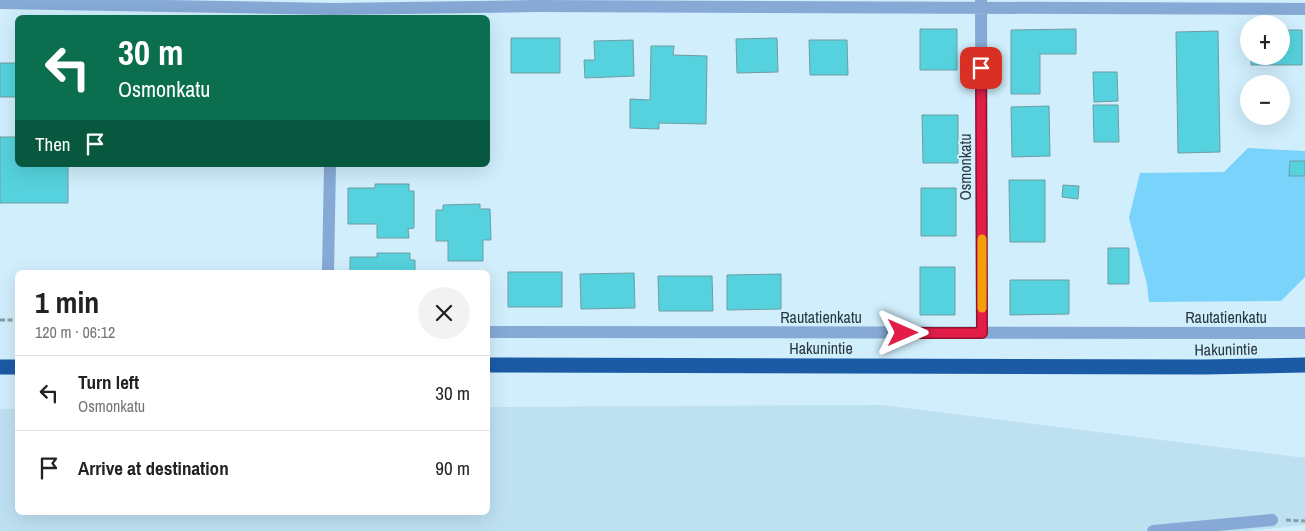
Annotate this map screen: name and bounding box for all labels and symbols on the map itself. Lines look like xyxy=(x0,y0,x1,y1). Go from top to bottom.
pin xyxy=(960,47,1002,89)
street label: Osmonkatu xyxy=(954,133,976,201)
street label: Rautatienkatu xyxy=(780,306,862,328)
position arrow xyxy=(876,306,928,358)
street label: Rautatienkatu xyxy=(1185,306,1267,328)
street label: Hakunintie xyxy=(789,337,853,359)
street label: Hakunintie xyxy=(1194,337,1258,361)

